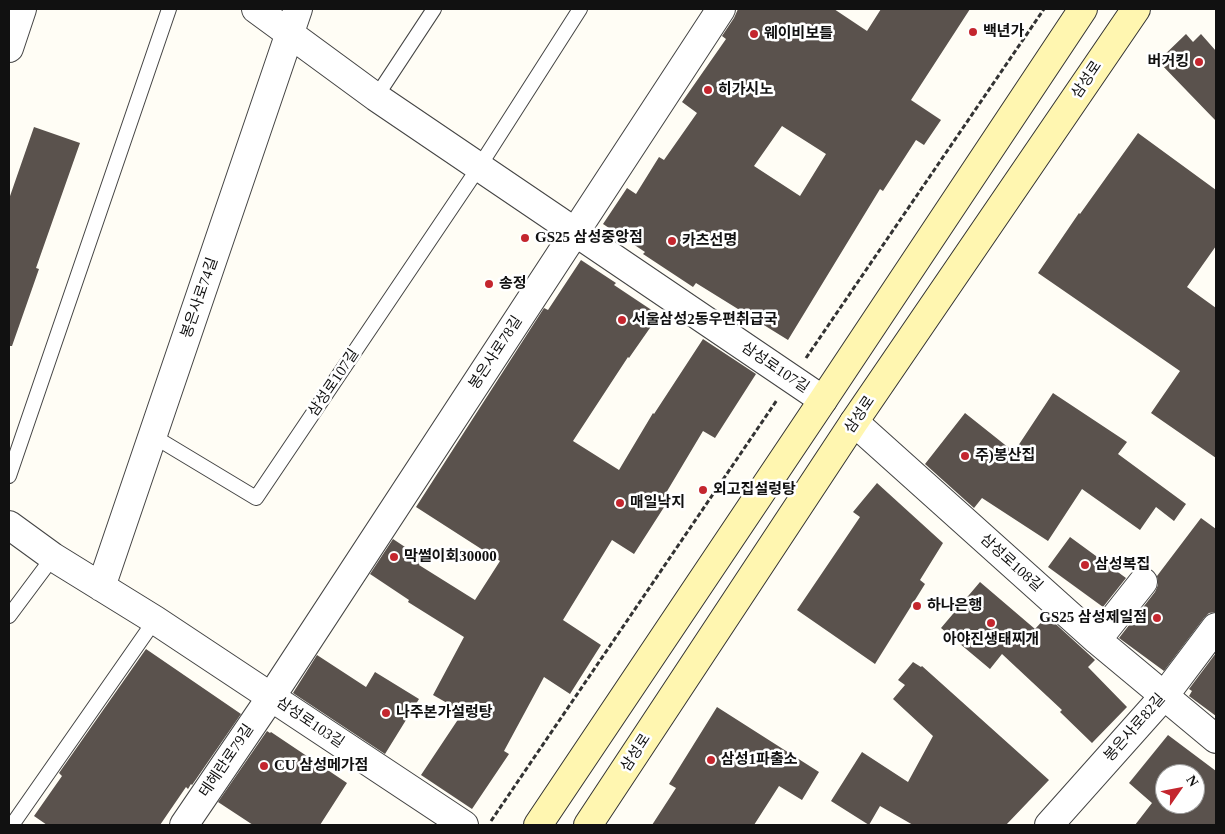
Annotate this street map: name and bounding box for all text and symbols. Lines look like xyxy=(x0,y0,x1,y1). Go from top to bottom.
place label: 백년가 xyxy=(983,23,1024,41)
place label: 웨이비보틀 xyxy=(764,25,833,43)
marker: 백년가 xyxy=(967,26,979,38)
marker: 웨이비보틀 xyxy=(748,28,760,40)
place label: 버거킹 xyxy=(1148,53,1189,71)
marker: 버거킹 xyxy=(1193,56,1205,68)
street label: 삼성로 xyxy=(1068,58,1106,102)
place label: 히가시노 xyxy=(718,81,773,99)
marker: 히가시노 xyxy=(702,84,714,96)
place label: GS25 삼성중앙점 xyxy=(535,229,643,247)
marker: GS25 삼성중앙점 xyxy=(519,232,531,244)
place label: 카츠선명 xyxy=(682,232,737,250)
marker: 카츠선명 xyxy=(666,235,678,247)
street label: 봉은사로74길 xyxy=(178,255,222,341)
place label: 송정 xyxy=(499,275,527,293)
marker: 송정 xyxy=(483,278,495,290)
place label: 서울삼성2동우편취급국 xyxy=(632,311,777,329)
street label: 봉은사로78길 xyxy=(466,313,526,393)
marker: 서울삼성2동우편취급국 xyxy=(616,314,628,326)
street label: 삼성로107길 xyxy=(738,339,812,397)
street label: 삼성로107길 xyxy=(305,346,363,420)
street label: 삼성로 xyxy=(841,393,879,437)
place label: 주)봉산집 xyxy=(975,447,1035,465)
marker: 주)봉산집 xyxy=(959,450,971,462)
place label: 외고집설렁탕 xyxy=(713,481,796,499)
marker: 외고집설렁탕 xyxy=(697,484,709,496)
place label: 매일낙지 xyxy=(630,494,685,512)
marker: 매일낙지 xyxy=(614,497,626,509)
street label: 삼성로108길 xyxy=(976,530,1046,596)
place label: 막썰이회30000 xyxy=(404,548,497,566)
marker: 막썰이회30000 xyxy=(388,551,400,563)
place label: 삼성복집 xyxy=(1095,556,1150,574)
marker: 삼성복집 xyxy=(1079,559,1091,571)
place label: 하나은행 xyxy=(927,597,982,615)
marker: 하나은행 xyxy=(911,600,923,612)
place label: GS25 삼성제일점 xyxy=(1039,609,1147,627)
marker: GS25 삼성제일점 xyxy=(1151,612,1163,624)
marker: 아야진생태찌개 xyxy=(985,617,997,629)
place label: 아야진생태찌개 xyxy=(943,631,1039,649)
street label: 봉은사로82길 xyxy=(1101,690,1169,766)
street label: 삼성로103길 xyxy=(273,694,347,752)
place label: 나주본가설렁탕 xyxy=(396,704,493,722)
marker: 나주본가설렁탕 xyxy=(380,707,392,719)
street label: 테헤란로79길 xyxy=(196,721,258,801)
street label: 삼성로 xyxy=(617,731,655,775)
place label: 삼성1파출소 xyxy=(721,751,797,769)
marker: 삼성1파출소 xyxy=(705,754,717,766)
place label: CU 삼성메가점 xyxy=(274,757,368,775)
marker: CU 삼성메가점 xyxy=(258,760,270,772)
north arrow xyxy=(1155,764,1205,814)
text: N xyxy=(1183,773,1201,789)

